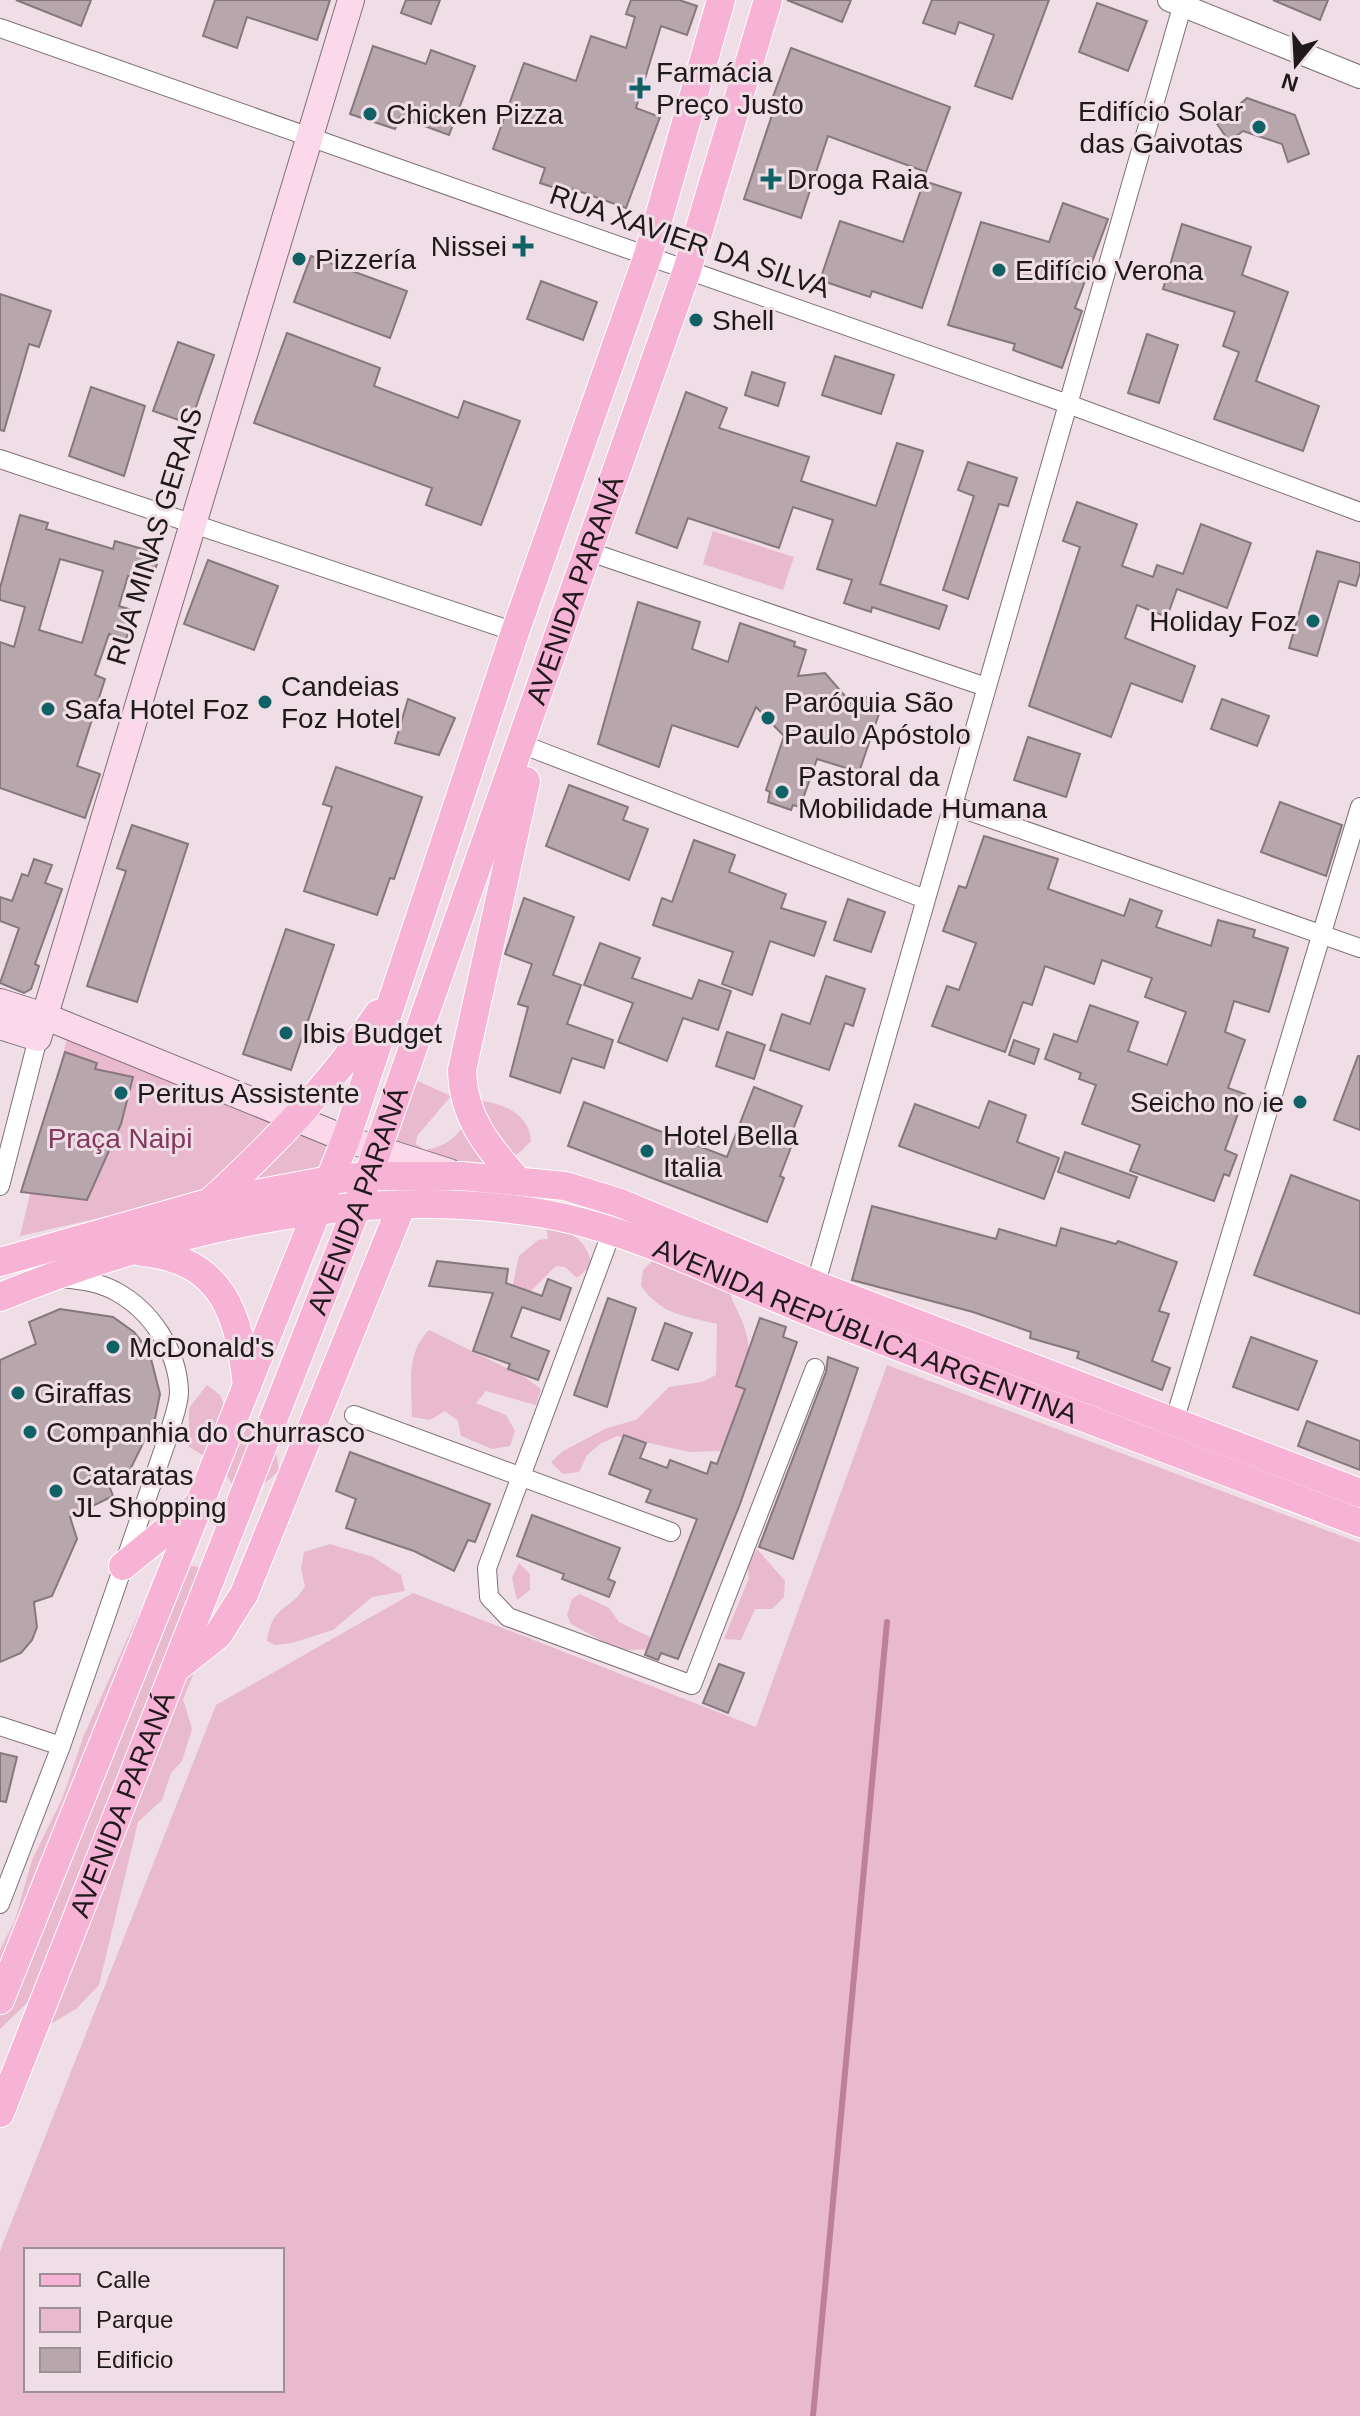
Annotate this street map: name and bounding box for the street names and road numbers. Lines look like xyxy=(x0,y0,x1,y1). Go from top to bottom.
street label: RUA XAVIER DA SILVA xyxy=(546,179,834,304)
street label: RUA MINAS GERAIS xyxy=(101,404,208,669)
street label: AVENIDA PARANÁ xyxy=(520,471,629,709)
street label: AVENIDA PARANÁ xyxy=(301,1083,414,1319)
street label: AVENIDA REPÚBLICA ARGENTINA xyxy=(649,1232,1082,1430)
street label: AVENIDA PARANÁ xyxy=(64,1687,181,1922)

